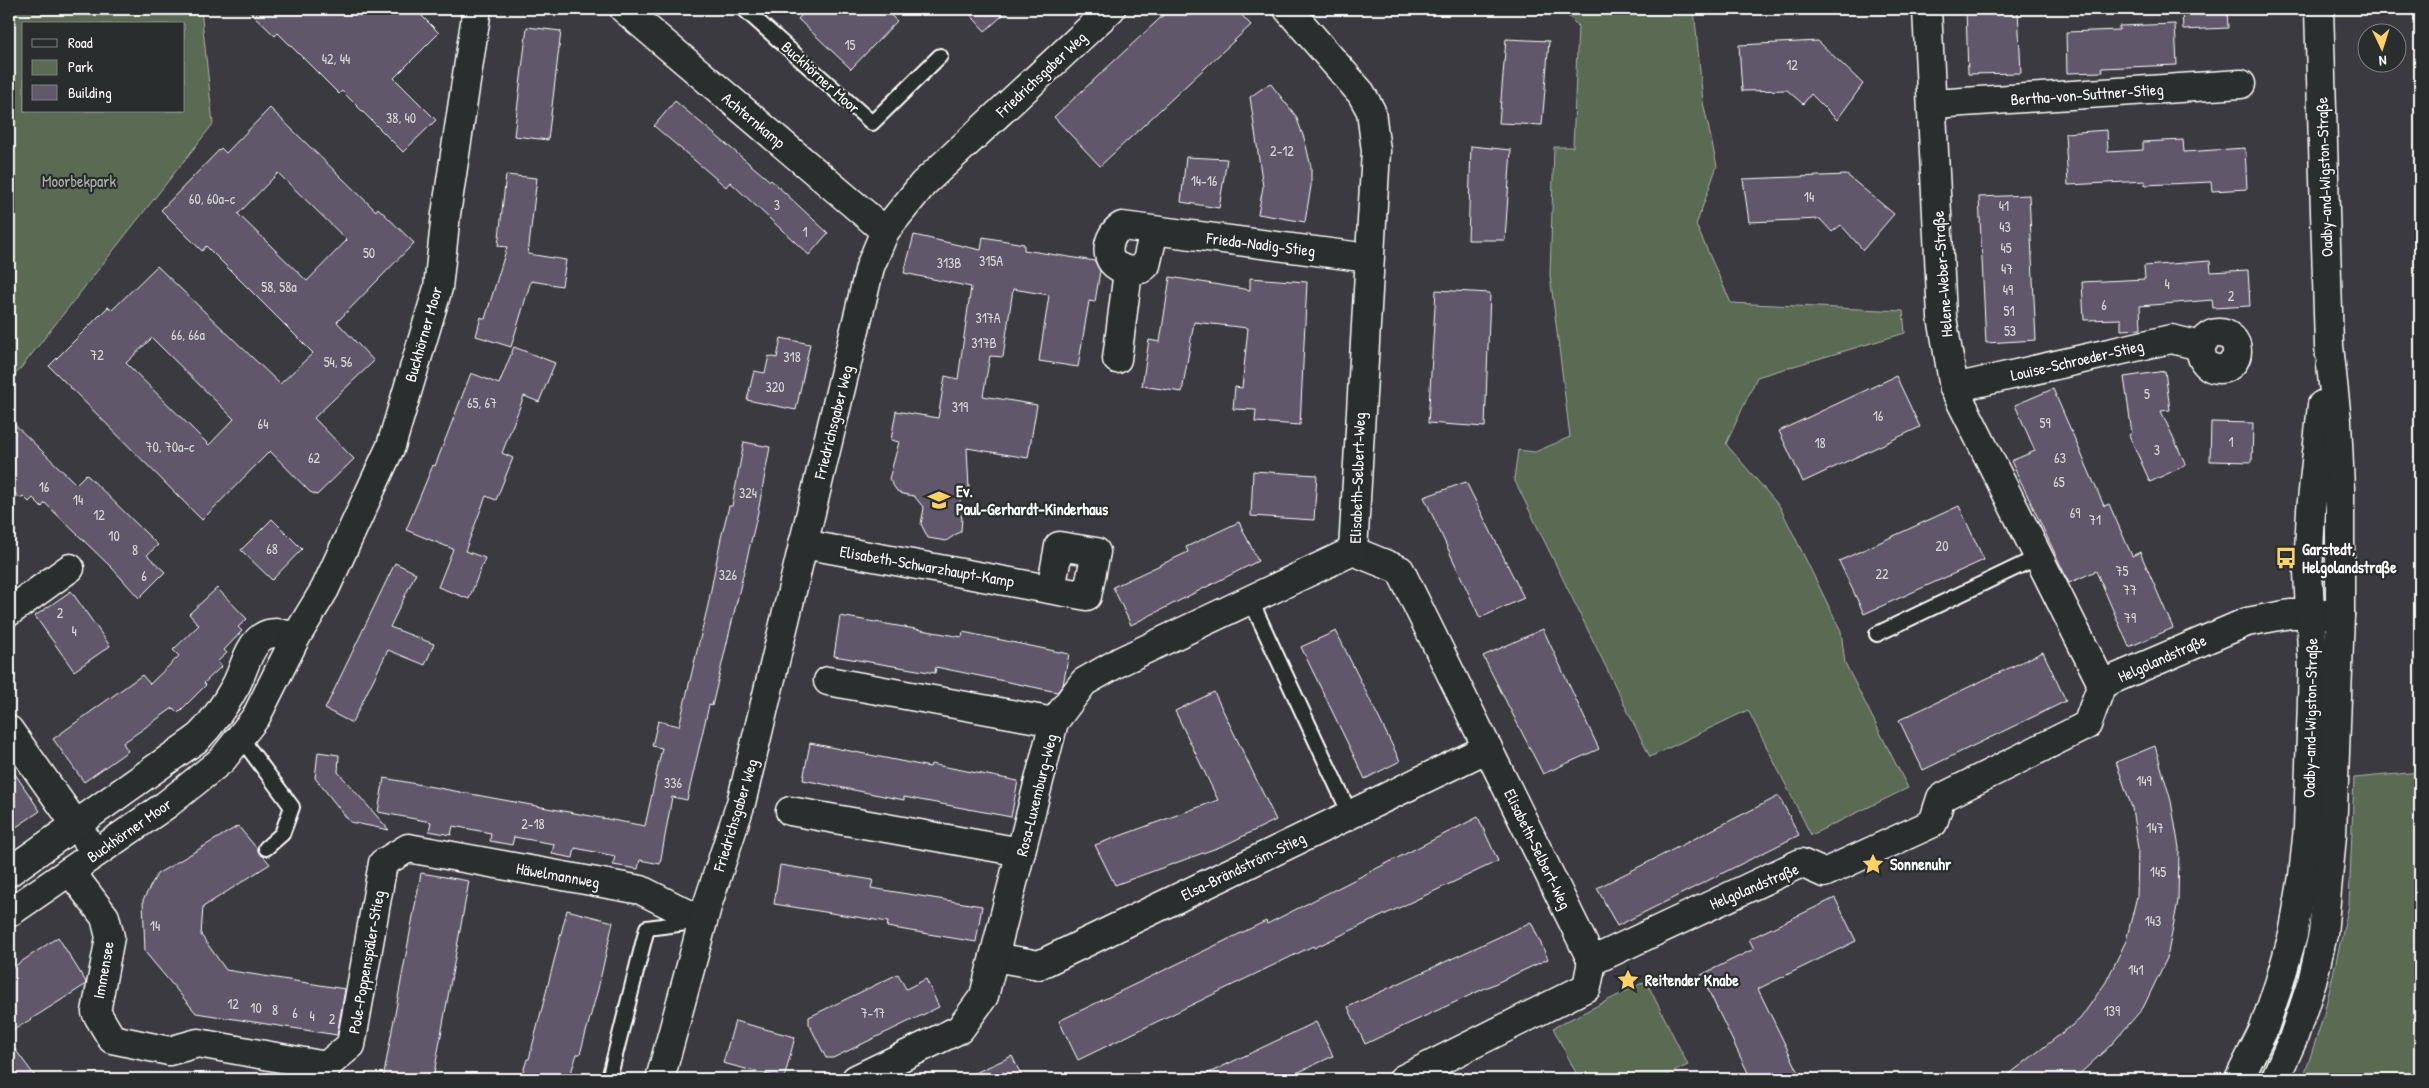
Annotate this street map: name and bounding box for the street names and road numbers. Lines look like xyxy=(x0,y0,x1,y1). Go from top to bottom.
street label: Friedrichsgaber Weg xyxy=(990,26,1091,123)
street label: Buckhörner Moor xyxy=(777,36,865,118)
street label: Bertha-von-Suttner-Stieg xyxy=(2010,78,2164,110)
street label: Achternkamp xyxy=(718,87,791,153)
street label: Oadby-and-Wigston-Straße xyxy=(2310,96,2338,257)
street label: Helene-Weber-Straße xyxy=(1927,210,1957,338)
street label: Frieda-Nadig-Stieg xyxy=(1204,226,1317,262)
street label: Buckhörner Moor xyxy=(399,284,447,384)
street label: Louise-Schroeder-Stieg xyxy=(2008,334,2146,386)
street label: Friedrichsgaber Weg xyxy=(808,363,858,482)
street label: Elisabeth-Selbert-Weg xyxy=(1344,412,1370,544)
street label: Elisabeth-Schwarzhaupt-Kamp xyxy=(838,540,1016,592)
street label: Helgolandstraße xyxy=(2114,628,2210,687)
street label: Oadby-and-Wigston-Straße xyxy=(2298,637,2322,798)
street label: Rosa-Luxemburg-Weg xyxy=(1010,731,1062,859)
street label: Friedrichsgaber Weg xyxy=(707,756,763,875)
street label: Elisabeth-Selbert-Weg xyxy=(1499,785,1577,913)
street label: Buckhörner Moor xyxy=(82,793,176,867)
street label: Elsa-Brändström-Stieg xyxy=(1177,826,1309,906)
street label: Häwelmannweg xyxy=(515,857,601,893)
street label: Helgolandstraße xyxy=(1706,857,1802,915)
street label: Pole-Poppenspäler-Stieg xyxy=(343,889,389,1035)
street label: Immensee xyxy=(87,939,119,1000)

